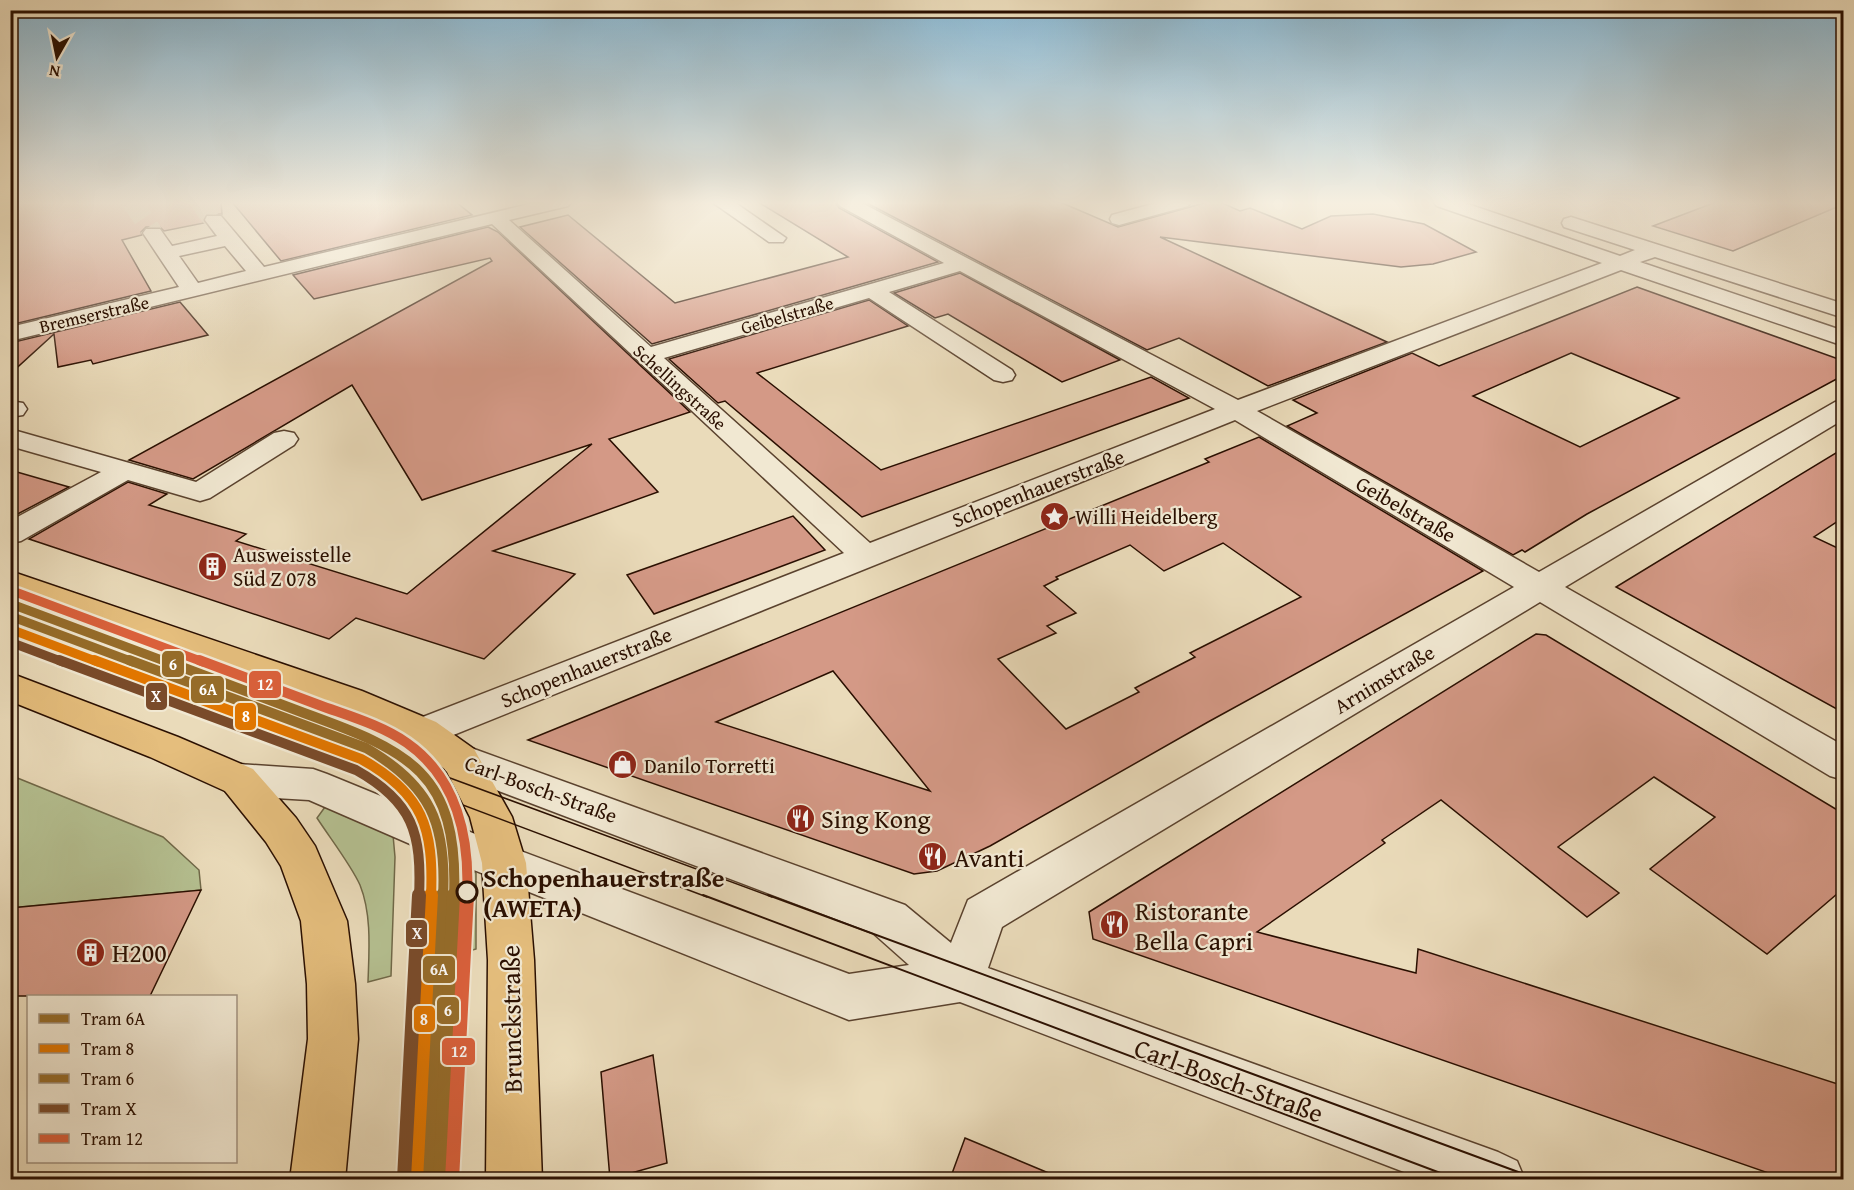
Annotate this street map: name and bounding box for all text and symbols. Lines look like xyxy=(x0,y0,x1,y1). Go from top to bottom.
north arrow xyxy=(27,27,87,87)
text: N xyxy=(47,59,62,85)
street label: Bremserstraße xyxy=(37,288,151,340)
street label: Geibelstraße xyxy=(738,289,836,341)
street label: Schellingstraße xyxy=(627,338,733,436)
street label: Schopenhauerstraße xyxy=(947,441,1129,535)
street label: Geibelstraße xyxy=(1350,468,1462,550)
place icon: Willi Heidelberg xyxy=(1038,500,1070,532)
place label: Willi Heidelberg xyxy=(1075,501,1218,532)
place label: Ausweisstelle Süd Z 078 xyxy=(233,539,351,594)
building icon: Ausweisstelle Süd Z 078 xyxy=(196,550,228,582)
street label: Schopenhauerstraße xyxy=(496,618,677,716)
street label: Arnimstraße xyxy=(1328,637,1440,721)
line badge: 6 xyxy=(161,650,185,678)
text: 6 xyxy=(169,652,177,676)
line badge: 12 xyxy=(248,670,282,699)
text: 12 xyxy=(257,672,273,696)
line badge: 6A xyxy=(190,675,225,704)
text: 6A xyxy=(199,677,218,701)
line badge: X xyxy=(145,682,168,711)
text: X xyxy=(151,684,161,708)
line badge: 8 xyxy=(234,702,257,731)
text: 8 xyxy=(242,704,250,728)
street label: Carl-Bosch-Straße xyxy=(460,747,622,831)
shop icon: Danilo Torretti xyxy=(607,749,639,781)
place label: Danilo Torretti xyxy=(644,750,775,781)
place label: Sing Kong xyxy=(821,799,931,838)
restaurant icon: Sing Kong xyxy=(784,802,816,834)
place label: Avanti xyxy=(954,838,1024,877)
restaurant icon: Avanti xyxy=(917,841,949,873)
place label: Schopenhauerstraße (AWETA) xyxy=(483,858,725,927)
marker: Schopenhauerstraße (AWETA) xyxy=(456,881,478,903)
place label: Ristorante Bella Capri xyxy=(1135,891,1253,960)
restaurant icon: Ristorante Bella Capri xyxy=(1098,909,1130,941)
line badge: X xyxy=(405,919,428,948)
text: X xyxy=(412,921,422,945)
place label: H200 xyxy=(112,933,167,972)
building icon: H200 xyxy=(75,936,107,968)
street label: Brunckstraße xyxy=(490,945,532,1093)
line badge: 6A xyxy=(422,955,456,984)
text: 6A xyxy=(430,957,449,981)
legend xyxy=(27,995,237,1163)
line badge: 6 xyxy=(436,996,460,1025)
text: 6 xyxy=(444,998,452,1022)
text: Tram 6A xyxy=(81,1005,145,1032)
line badge: 8 xyxy=(413,1005,436,1033)
text: 8 xyxy=(420,1007,428,1031)
street label: Carl-Bosch-Straße xyxy=(1129,1028,1329,1132)
text: Tram 8 xyxy=(81,1035,134,1062)
line badge: 12 xyxy=(441,1037,476,1066)
text: 12 xyxy=(451,1039,467,1063)
text: Tram 6 xyxy=(81,1065,134,1092)
text: Tram X xyxy=(81,1095,137,1122)
text: Tram 12 xyxy=(81,1125,143,1152)

